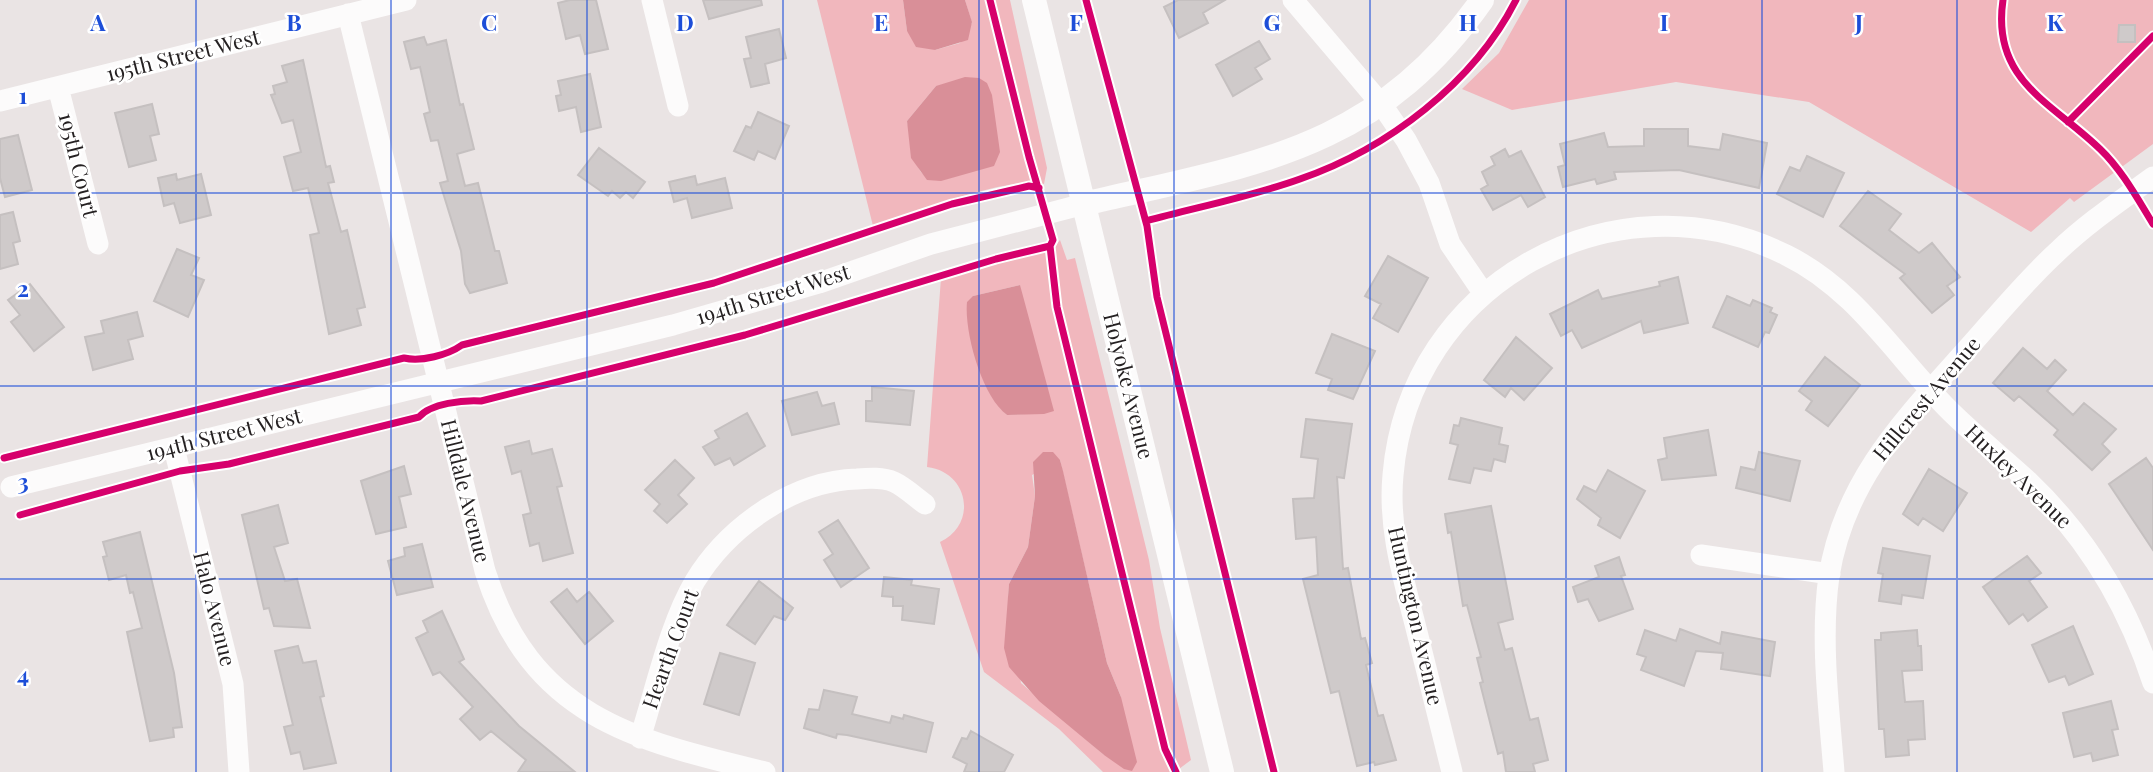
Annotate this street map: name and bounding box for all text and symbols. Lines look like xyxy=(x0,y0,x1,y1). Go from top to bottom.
text: A xyxy=(89,6,106,37)
text: B xyxy=(286,6,302,37)
text: C xyxy=(481,6,497,37)
text: D xyxy=(676,6,694,37)
text: E xyxy=(874,6,888,37)
text: F xyxy=(1069,6,1083,37)
text: G xyxy=(1264,6,1281,37)
text: H xyxy=(1459,6,1477,37)
text: I xyxy=(1660,6,1668,37)
text: J xyxy=(1854,6,1863,37)
text: K xyxy=(2047,6,2064,37)
street label: 195th Street West xyxy=(103,21,263,87)
text: 1 xyxy=(19,79,28,110)
street label: 195th Court xyxy=(53,109,107,220)
street label: 194th Street West xyxy=(692,256,853,330)
text: 2 xyxy=(17,272,29,303)
street label: Holyoke Avenue xyxy=(1098,309,1162,462)
street label: Hillcrest Avenue xyxy=(1865,330,1986,466)
street label: 194th Street West xyxy=(143,400,305,466)
street label: Hilldale Avenue xyxy=(436,416,498,565)
street label: Huxley Avenue xyxy=(1960,417,2079,534)
text: 3 xyxy=(17,465,29,496)
street label: Huntington Avenue xyxy=(1383,523,1451,708)
street label: Halo Avenue xyxy=(188,548,244,669)
street label: Hearth Court xyxy=(634,584,704,712)
text: 4 xyxy=(17,658,29,689)

